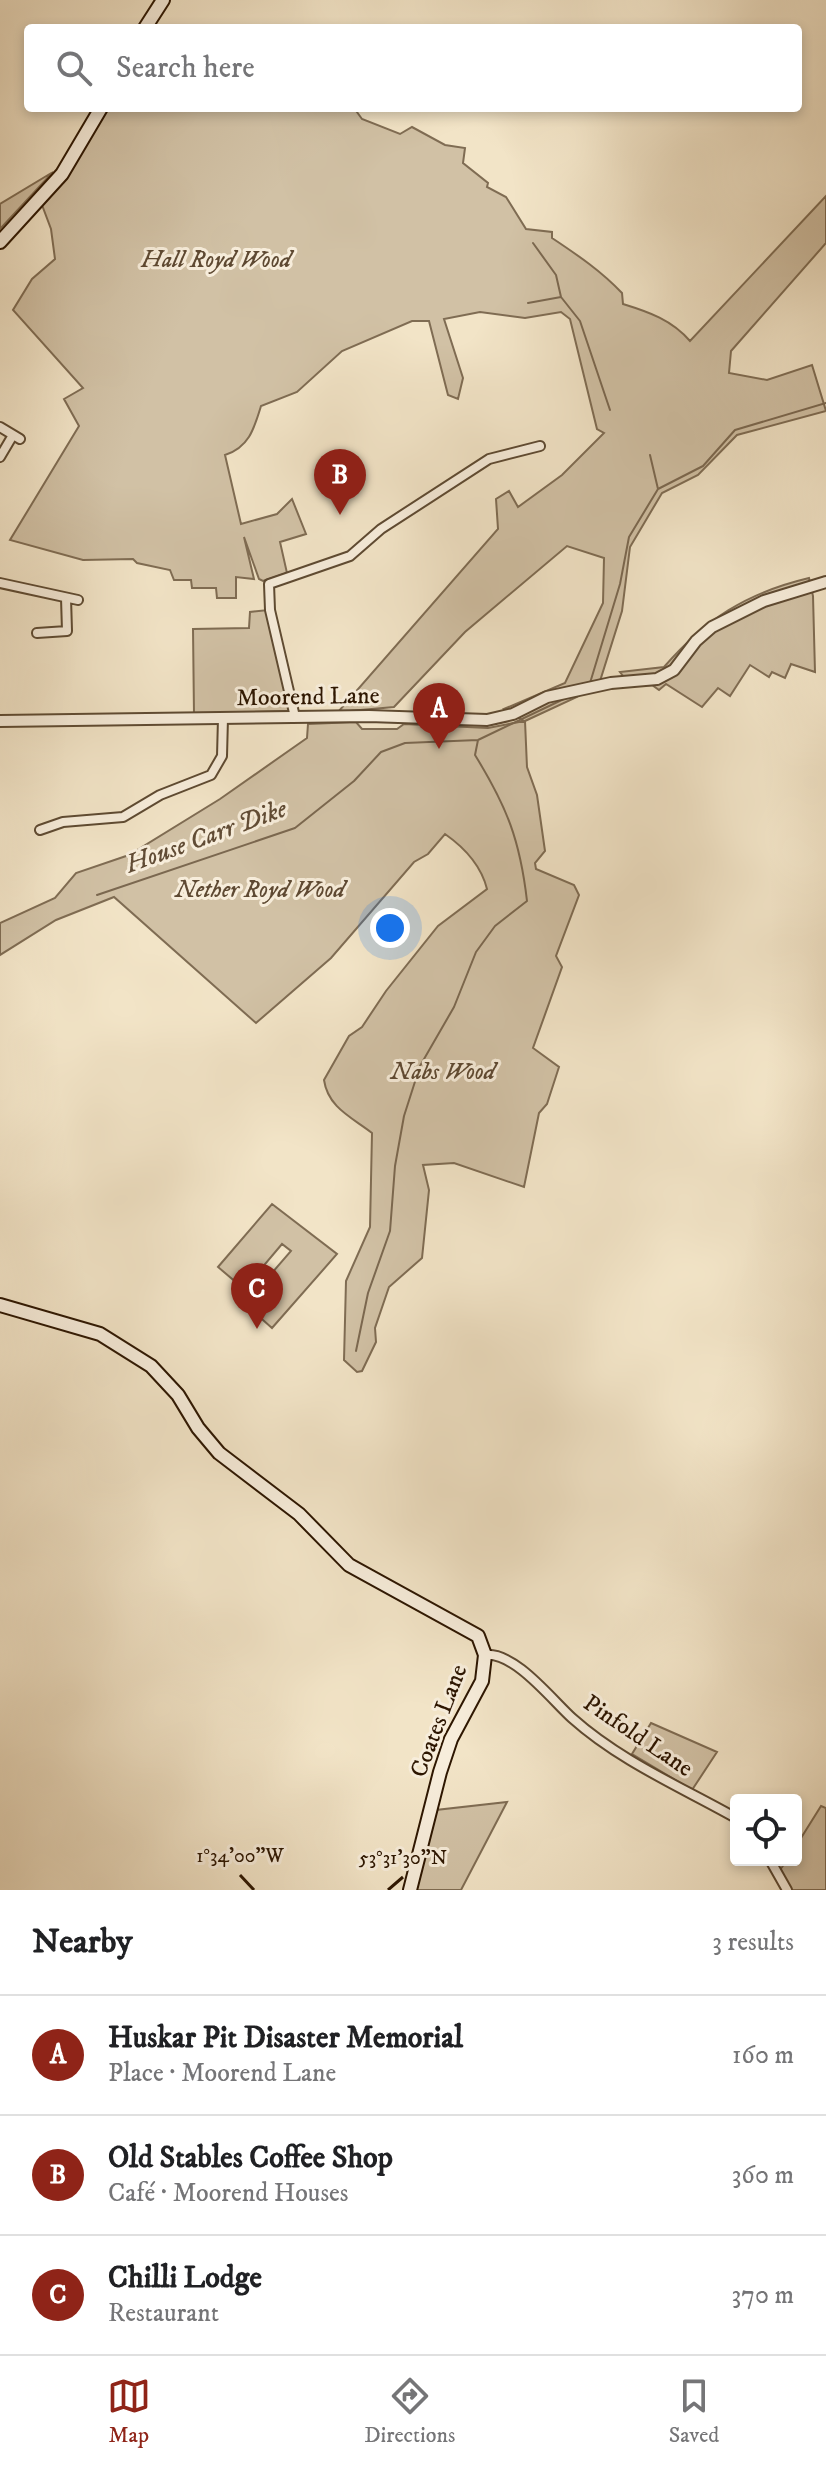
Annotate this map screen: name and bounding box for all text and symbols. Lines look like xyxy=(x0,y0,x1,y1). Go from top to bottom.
search box xyxy=(24,24,802,112)
icon: search xyxy=(52,46,96,90)
text: Search here xyxy=(116,50,255,87)
park label: Hall Royd Wood xyxy=(140,245,295,275)
pin: B xyxy=(314,449,366,515)
street label: Moorend Lane xyxy=(236,681,380,713)
pin: A xyxy=(413,683,465,749)
water label: House Carr Dike xyxy=(120,792,292,882)
park label: Nether Royd Wood xyxy=(173,875,348,905)
your location xyxy=(370,908,410,948)
park label: Nabs Wood xyxy=(389,1057,499,1087)
pin: C xyxy=(231,1263,283,1329)
street label: Coates Lane xyxy=(404,1660,474,1782)
street label: Pinfold Lane xyxy=(577,1688,699,1784)
map controls xyxy=(730,1794,802,1866)
button: locate xyxy=(730,1794,802,1866)
text: 1°34'00"W xyxy=(196,1844,284,1869)
text: 53°31'30"N xyxy=(359,1846,447,1871)
text: Nearby xyxy=(32,1921,133,1963)
text: 3 results xyxy=(712,1926,794,1959)
text: Huskar Pit Disaster Memorial xyxy=(108,2020,463,2057)
text: A xyxy=(50,2039,66,2072)
text: 160 m xyxy=(732,2039,794,2072)
text: Place · Moorend Lane xyxy=(108,2057,336,2090)
text: Old Stables Coffee Shop xyxy=(108,2140,393,2177)
text: B xyxy=(50,2159,66,2192)
text: 360 m xyxy=(732,2159,794,2192)
text: Café · Moorend Houses xyxy=(108,2177,349,2210)
text: Chilli Lodge xyxy=(108,2260,262,2297)
text: C xyxy=(49,2279,67,2312)
text: 370 m xyxy=(732,2279,794,2312)
text: Restaurant xyxy=(108,2297,219,2330)
tab: Map xyxy=(107,2374,151,2449)
tab: Directions xyxy=(364,2374,455,2449)
tab: Saved xyxy=(669,2374,719,2449)

